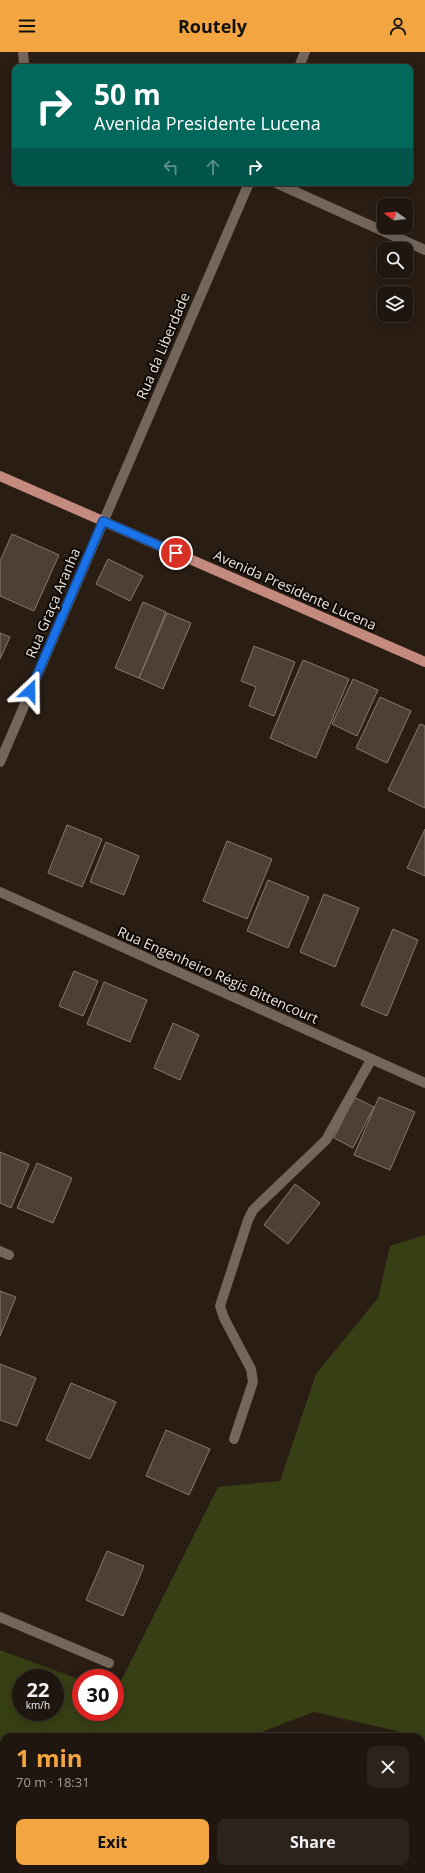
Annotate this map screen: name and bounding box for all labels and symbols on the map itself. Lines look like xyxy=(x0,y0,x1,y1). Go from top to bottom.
north arrow xyxy=(377,198,413,234)
street label: Rua da Liberdade xyxy=(131,289,194,402)
pin xyxy=(159,536,193,570)
street label: Rua Graça Aranha xyxy=(21,545,84,661)
street label: Avenida Presidente Lucena xyxy=(211,545,380,634)
position arrow xyxy=(9,670,51,712)
street label: Rua Engenheiro Régis Bittencourt xyxy=(115,921,322,1028)
speed limit sign: 30 xyxy=(72,1669,124,1721)

